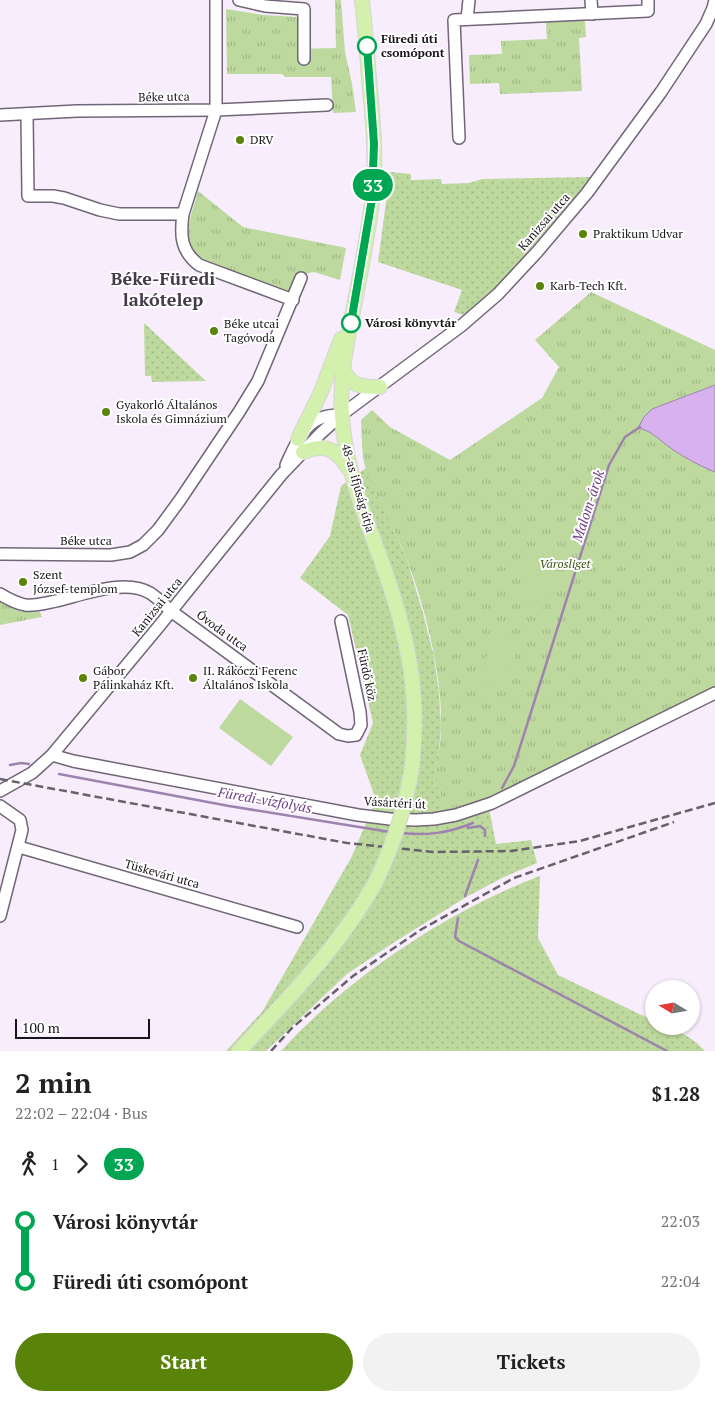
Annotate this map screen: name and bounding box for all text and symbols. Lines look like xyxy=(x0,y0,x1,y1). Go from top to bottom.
place label: Füredi úti csomópont xyxy=(381,31,445,60)
marker: Füredi úti csomópont xyxy=(357,36,377,56)
street label: Béke utca xyxy=(138,89,190,104)
place label: DRV xyxy=(250,132,274,147)
marker: DRV xyxy=(234,134,246,146)
line badge: 33 xyxy=(350,169,396,201)
text: 33 xyxy=(363,173,383,197)
street label: Kanizsai utca xyxy=(515,190,573,253)
place label: Praktikum Udvar xyxy=(593,226,683,241)
marker: Praktikum Udvar xyxy=(577,228,589,240)
district label: Béke-Füredi lakótelep xyxy=(111,266,215,311)
place label: Karb-Tech Kft. xyxy=(550,278,627,293)
marker: Karb-Tech Kft. xyxy=(534,280,546,292)
marker: Városi könyvtár xyxy=(341,313,361,333)
place label: Városi könyvtár xyxy=(365,315,457,330)
place label: Béke utcai Tagóvoda xyxy=(224,316,279,345)
marker: Béke utcai Tagóvoda xyxy=(208,325,220,337)
place label: Gyakorló Általános Iskola és Gimnázium xyxy=(116,397,228,426)
marker: Gyakorló Általános Iskola és Gimnázium xyxy=(100,406,112,418)
street label: 48-as ifjúság útja xyxy=(339,442,378,534)
water label: Malom-árok xyxy=(567,467,608,545)
street label: Béke utca xyxy=(60,533,112,548)
park label: Városliget xyxy=(539,556,592,571)
place label: Szent József-templom xyxy=(33,567,118,596)
street label: Kanizsai utca xyxy=(128,574,185,639)
marker: Szent József-templom xyxy=(17,576,29,588)
street label: Óvoda utca xyxy=(194,607,251,654)
street label: Fürdő köz xyxy=(355,648,380,702)
place label: Gábor Pálinkaház Kft. xyxy=(93,663,174,692)
place label: II. Rákóczi Ferenc Általános Iskola xyxy=(203,663,298,692)
marker: Gábor Pálinkaház Kft. xyxy=(77,672,89,684)
marker: II. Rákóczi Ferenc Általános Iskola xyxy=(187,672,199,684)
water label: Füredi-vízfolyás xyxy=(216,782,314,817)
street label: Vásártéri út xyxy=(363,793,427,812)
street label: Tüskevári utca xyxy=(123,856,201,891)
north arrow xyxy=(645,980,700,1035)
map controls xyxy=(645,980,700,1035)
scale bar xyxy=(15,1016,150,1039)
text: 100 m xyxy=(22,1018,60,1037)
text: 2 min xyxy=(15,1064,92,1101)
text: $1.28 xyxy=(651,1081,700,1106)
text: 22:02 – 22:04 · Bus xyxy=(15,1102,148,1124)
icon: walk xyxy=(15,1150,43,1178)
icon: forward xyxy=(68,1150,96,1178)
text: 33 xyxy=(114,1152,134,1176)
text: 1 xyxy=(51,1153,60,1175)
text: Városi könyvtár xyxy=(53,1209,198,1234)
text: 22:03 xyxy=(661,1210,700,1232)
text: Füredi úti csomópont xyxy=(53,1269,248,1294)
text: 22:04 xyxy=(661,1270,700,1292)
button: Start xyxy=(15,1333,353,1391)
button: Tickets xyxy=(363,1333,700,1391)

